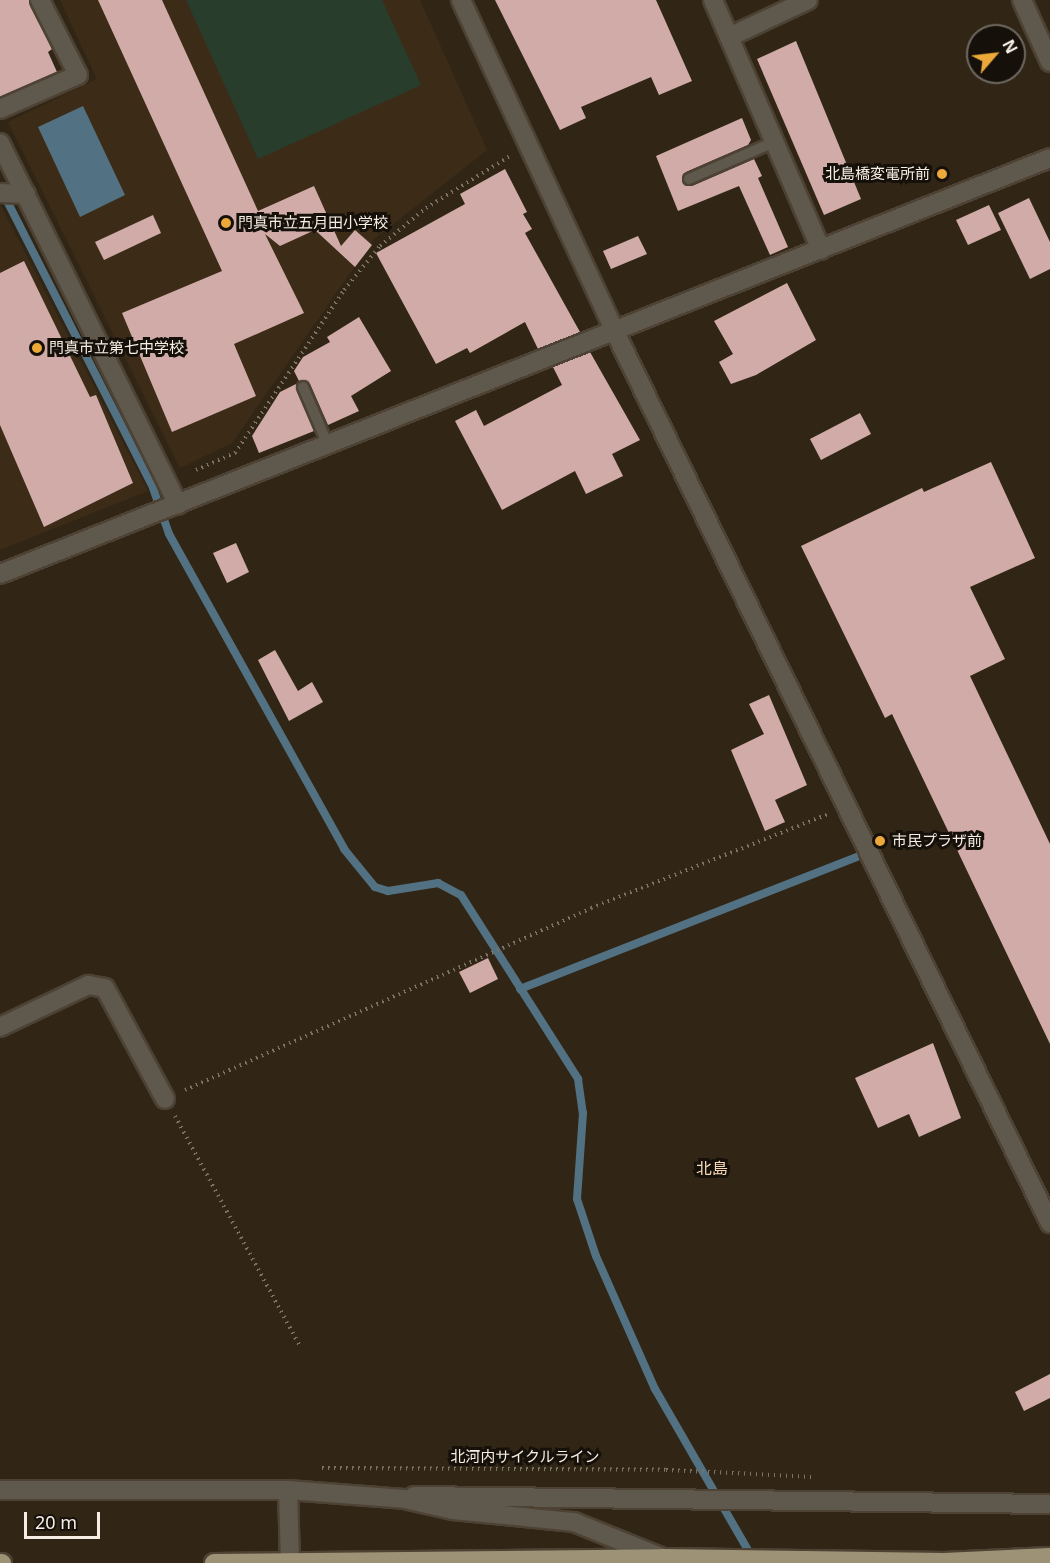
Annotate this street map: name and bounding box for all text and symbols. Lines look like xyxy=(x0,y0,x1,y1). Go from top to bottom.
north arrow xyxy=(966,24,1026,84)
text: N xyxy=(997,36,1023,57)
place label: 北島橋変電所前 xyxy=(825,165,930,183)
marker: 北島橋変電所前 xyxy=(935,167,949,181)
place label: 門真市立五月田小学校 xyxy=(238,214,388,232)
marker: 門真市立五月田小学校 xyxy=(219,216,233,230)
place label: 門真市立第七中学校 xyxy=(49,339,184,357)
marker: 門真市立第七中学校 xyxy=(30,341,44,355)
place label: 市民プラザ前 xyxy=(892,832,982,850)
marker: 市民プラザ前 xyxy=(873,834,887,848)
district label: 北島 xyxy=(696,1158,728,1178)
street label: 北河内サイクルライン xyxy=(450,1448,600,1466)
scale bar xyxy=(27,1500,104,1538)
text: 20 m xyxy=(35,1510,77,1534)

